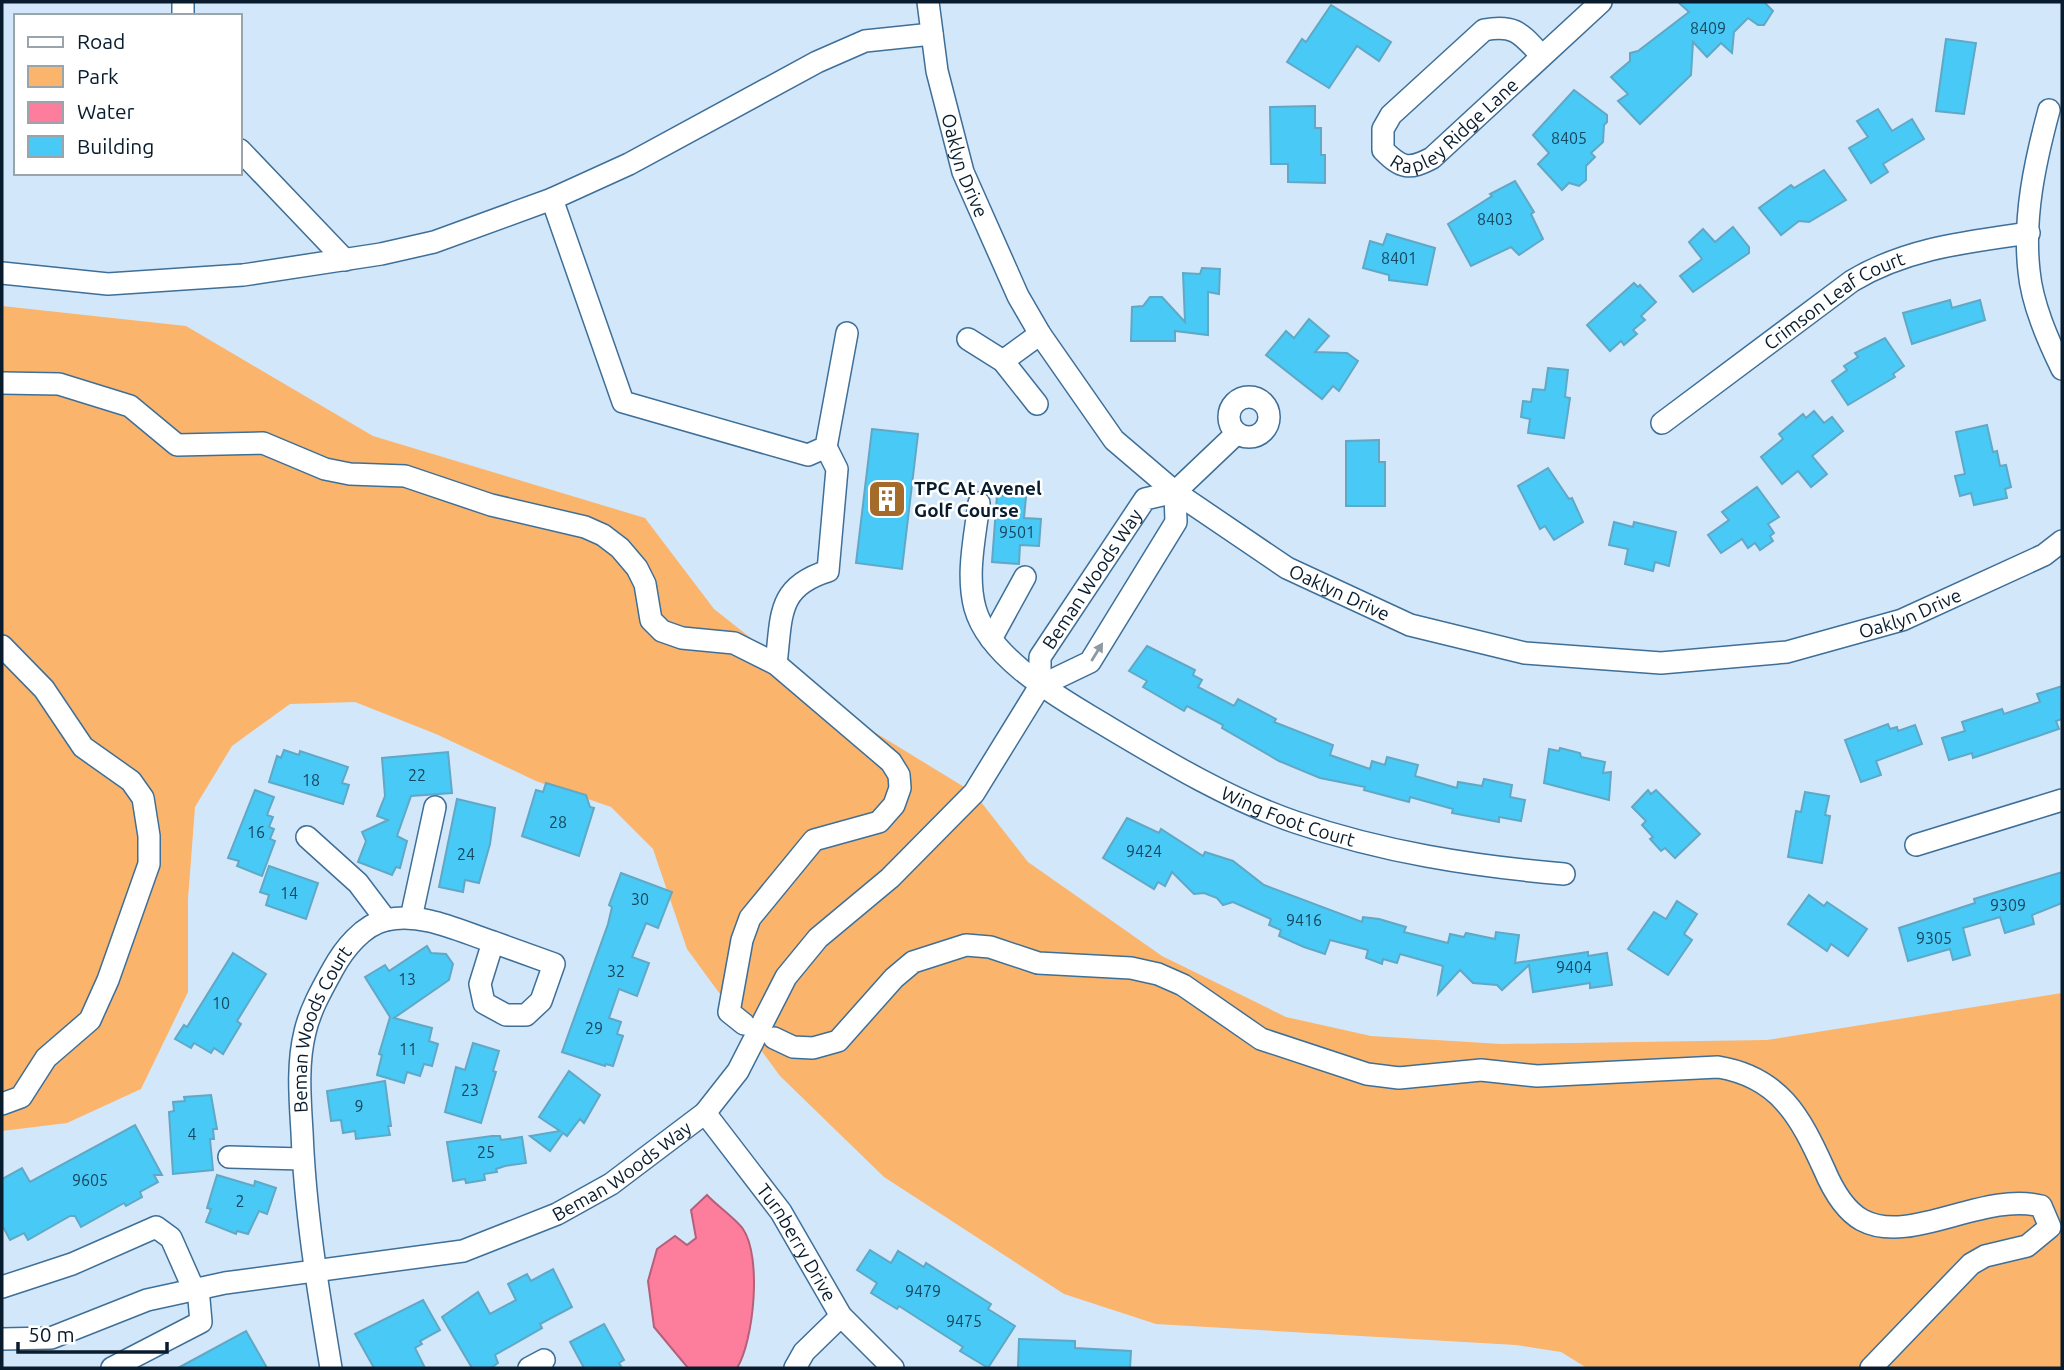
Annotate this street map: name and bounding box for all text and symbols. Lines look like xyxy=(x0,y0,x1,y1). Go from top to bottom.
legend xyxy=(14,14,242,175)
house number: 8409 xyxy=(1690,19,1726,37)
text: Road xyxy=(77,29,125,53)
text: Park xyxy=(77,64,119,88)
street label: Rapley Ridge Lane xyxy=(1386,73,1522,177)
text: Water xyxy=(77,99,135,123)
street label: Oaklyn Drive xyxy=(937,111,993,221)
house number: 8405 xyxy=(1551,129,1587,147)
text: Building xyxy=(77,134,154,158)
house number: 8403 xyxy=(1477,210,1513,228)
street label: Crimson Leaf Court xyxy=(1759,247,1908,354)
house number: 8401 xyxy=(1381,249,1417,267)
place label: TPC At Avenel Golf Course xyxy=(914,477,1042,521)
building icon: TPC At Avenel Golf Course xyxy=(866,478,908,520)
street label: Beman Woods Way xyxy=(1038,505,1146,653)
house number: 9501 xyxy=(999,523,1035,541)
street label: Oaklyn Drive xyxy=(1286,560,1393,625)
street label: Oaklyn Drive xyxy=(1856,583,1965,643)
one-way arrow xyxy=(1090,642,1103,661)
house number: 22 xyxy=(408,766,426,784)
house number: 18 xyxy=(302,771,320,789)
street label: Wing Foot Court xyxy=(1218,781,1358,851)
house number: 28 xyxy=(549,813,567,831)
house number: 16 xyxy=(247,823,265,841)
house number: 9424 xyxy=(1126,842,1162,860)
house number: 24 xyxy=(457,845,475,863)
house number: 14 xyxy=(280,884,298,902)
house number: 30 xyxy=(631,890,649,908)
house number: 9309 xyxy=(1990,896,2026,914)
house number: 9416 xyxy=(1286,911,1322,929)
house number: 9305 xyxy=(1916,929,1952,947)
street label: Beman Woods Court xyxy=(289,941,356,1113)
house number: 9404 xyxy=(1556,958,1592,976)
house number: 32 xyxy=(607,962,625,980)
house number: 13 xyxy=(398,970,416,988)
house number: 10 xyxy=(212,994,230,1012)
house number: 29 xyxy=(585,1019,603,1037)
house number: 11 xyxy=(399,1040,417,1058)
house number: 23 xyxy=(461,1081,479,1099)
house number: 9 xyxy=(354,1097,364,1115)
street label: Beman Woods Way xyxy=(548,1116,696,1226)
house number: 4 xyxy=(187,1125,197,1143)
house number: 25 xyxy=(477,1143,495,1161)
house number: 9605 xyxy=(72,1171,108,1189)
street label: Turnberry Drive xyxy=(752,1179,841,1305)
house number: 2 xyxy=(235,1192,245,1210)
house number: 9479 xyxy=(905,1282,941,1300)
scale bar xyxy=(18,1310,166,1354)
house number: 9475 xyxy=(946,1312,982,1330)
text: 50 m xyxy=(28,1322,75,1346)

